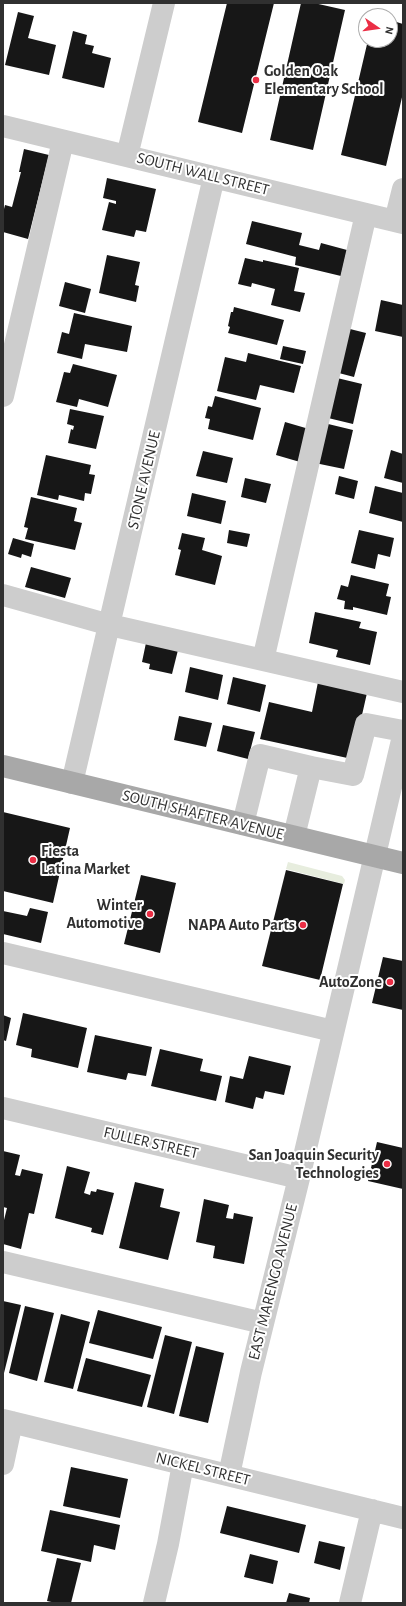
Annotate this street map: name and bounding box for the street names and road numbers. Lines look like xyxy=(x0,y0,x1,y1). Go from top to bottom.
street label: SOUTH WALL STREET xyxy=(135,148,271,200)
street label: STONE AVENUE xyxy=(123,429,165,531)
street label: SOUTH SHAFTER AVENUE xyxy=(120,786,286,844)
street label: FULLER STREET xyxy=(102,1123,200,1163)
street label: EAST MARENGO AVENUE xyxy=(244,1202,302,1362)
street label: NICKEL STREET xyxy=(154,1448,252,1490)

